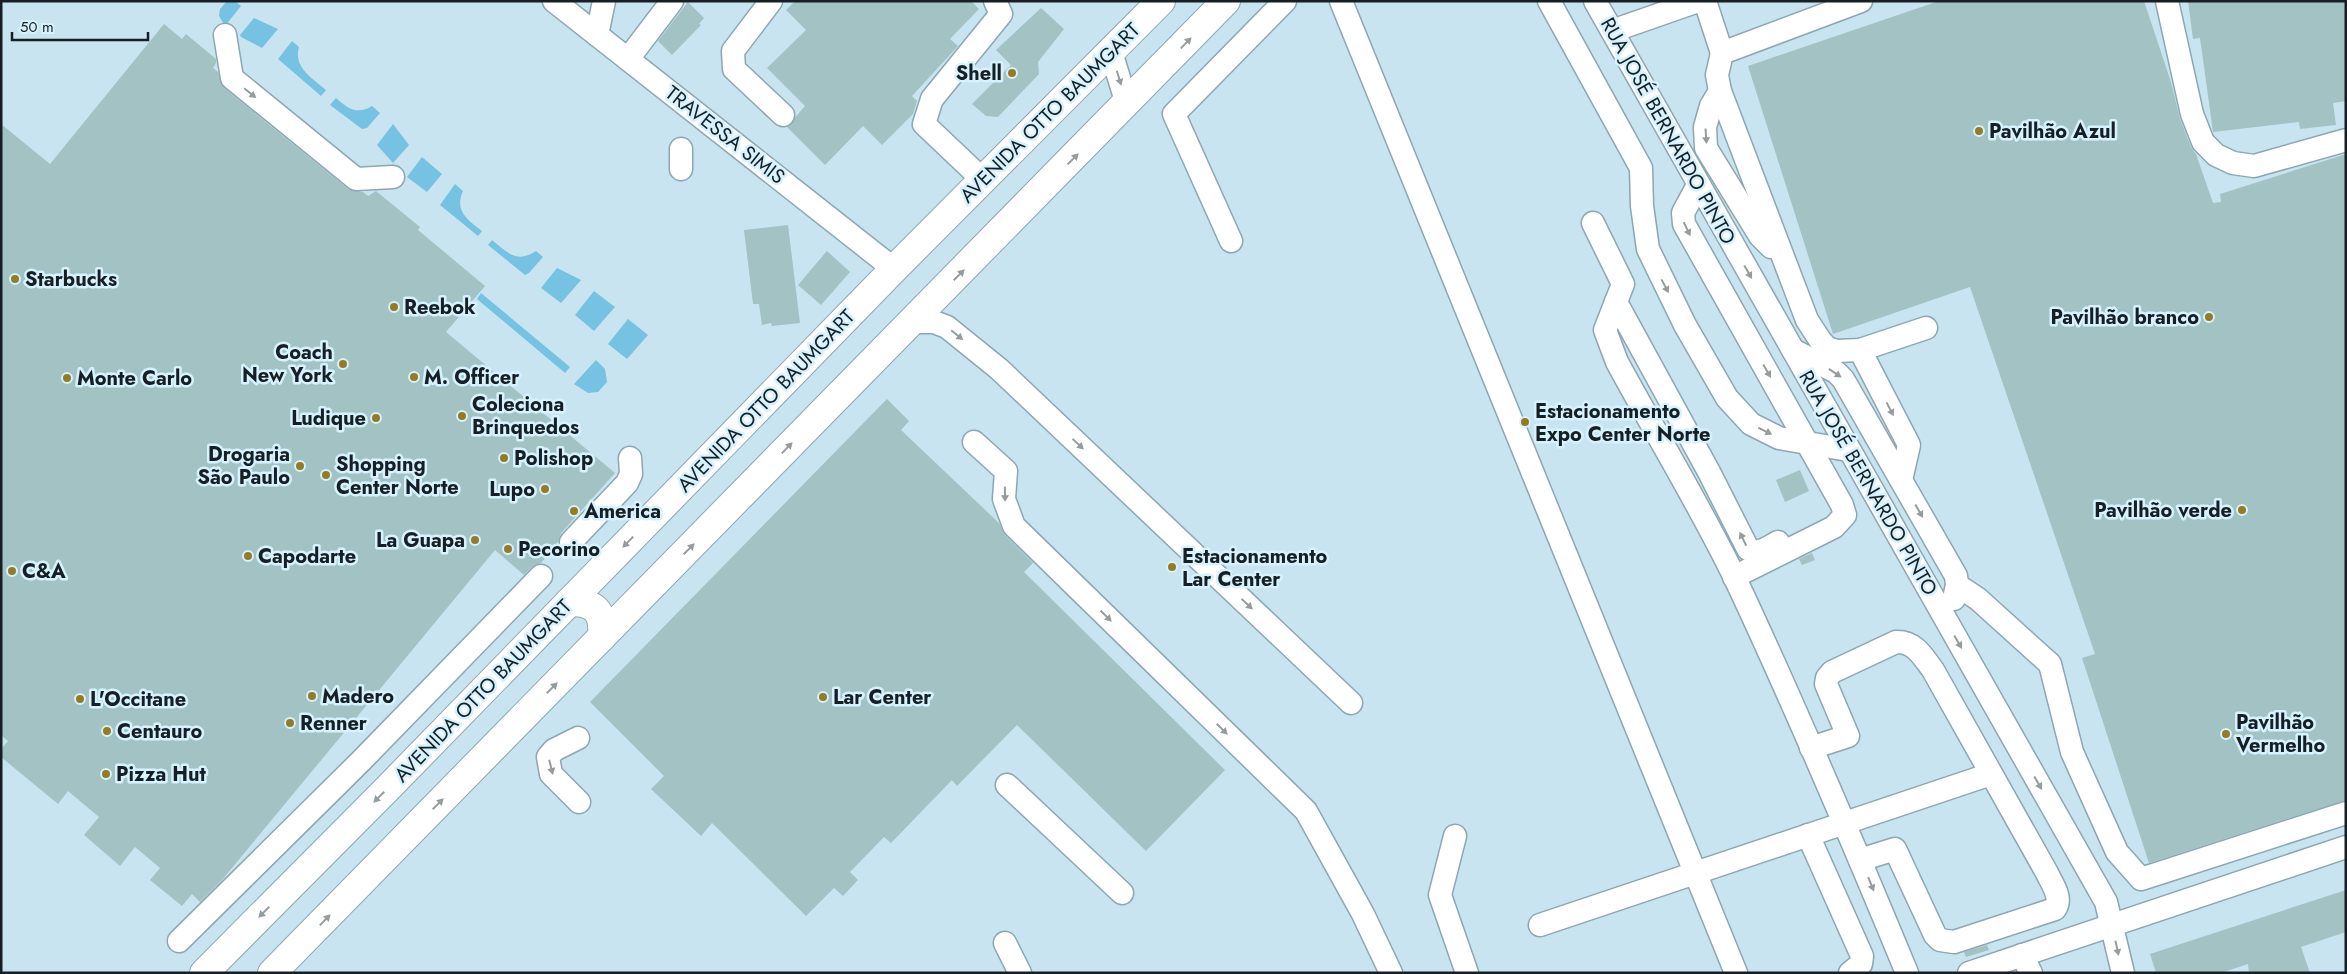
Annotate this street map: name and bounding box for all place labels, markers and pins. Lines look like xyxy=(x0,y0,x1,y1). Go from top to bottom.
place label: Shell xyxy=(956,59,1002,88)
marker: Shell xyxy=(1006,67,1018,79)
place label: Pavilhão Azul xyxy=(1989,117,2116,146)
marker: Pavilhão Azul xyxy=(1973,125,1985,137)
place label: Starbucks xyxy=(25,265,117,294)
marker: Starbucks xyxy=(9,273,21,285)
place label: Reebok xyxy=(404,293,476,322)
marker: Reebok xyxy=(388,301,400,313)
place label: Pavilhão branco xyxy=(2050,303,2199,332)
marker: Pavilhão branco xyxy=(2203,311,2215,323)
place label: Coach New York xyxy=(242,338,333,390)
marker: Coach New York xyxy=(337,358,349,370)
place label: M. Officer xyxy=(424,363,520,392)
place label: Monte Carlo xyxy=(77,364,192,393)
marker: M. Officer xyxy=(408,371,420,383)
marker: Monte Carlo xyxy=(61,372,73,384)
place label: Coleciona Brinquedos xyxy=(472,390,579,442)
place label: Estacionamento Expo Center Norte xyxy=(1535,397,1711,449)
place label: Ludique xyxy=(291,404,366,433)
marker: Coleciona Brinquedos xyxy=(456,410,468,422)
marker: Ludique xyxy=(370,412,382,424)
marker: Estacionamento Expo Center Norte xyxy=(1519,416,1531,428)
place label: Drogaria São Paulo xyxy=(197,440,290,492)
place label: Polishop xyxy=(514,444,593,473)
place label: Shopping Center Norte xyxy=(336,450,459,502)
marker: Polishop xyxy=(498,452,510,464)
marker: Drogaria São Paulo xyxy=(294,460,306,472)
marker: Shopping Center Norte xyxy=(320,469,332,481)
place label: Lupo xyxy=(489,475,535,504)
marker: Lupo xyxy=(539,483,551,495)
place label: Pavilhão verde xyxy=(2094,496,2232,525)
place label: America xyxy=(583,497,661,526)
marker: Pavilhão verde xyxy=(2236,504,2248,516)
marker: America xyxy=(568,505,580,517)
place label: La Guapa xyxy=(376,526,465,555)
marker: La Guapa xyxy=(469,534,481,546)
place label: Pecorino xyxy=(518,535,600,564)
place label: Capodarte xyxy=(258,542,356,571)
place label: Estacionamento Lar Center xyxy=(1182,542,1328,594)
marker: Pecorino xyxy=(502,543,514,555)
marker: Capodarte xyxy=(242,550,254,562)
place label: C&A xyxy=(22,557,66,586)
marker: Estacionamento Lar Center xyxy=(1166,561,1178,573)
marker: C&A xyxy=(6,565,18,577)
place label: Madero xyxy=(322,682,394,711)
place label: Lar Center xyxy=(833,683,932,712)
place label: L'Occitane xyxy=(90,685,186,714)
marker: Madero xyxy=(306,690,318,702)
marker: Lar Center xyxy=(817,691,829,703)
marker: L'Occitane xyxy=(74,693,86,705)
place label: Pavilhão Vermelho xyxy=(2235,708,2325,760)
place label: Renner xyxy=(300,709,368,738)
place label: Centauro xyxy=(117,717,203,746)
marker: Renner xyxy=(284,717,296,729)
marker: Centauro xyxy=(101,725,113,737)
marker: Pavilhão Vermelho xyxy=(2220,728,2232,740)
place label: Pizza Hut xyxy=(116,760,206,789)
marker: Pizza Hut xyxy=(100,768,112,780)

